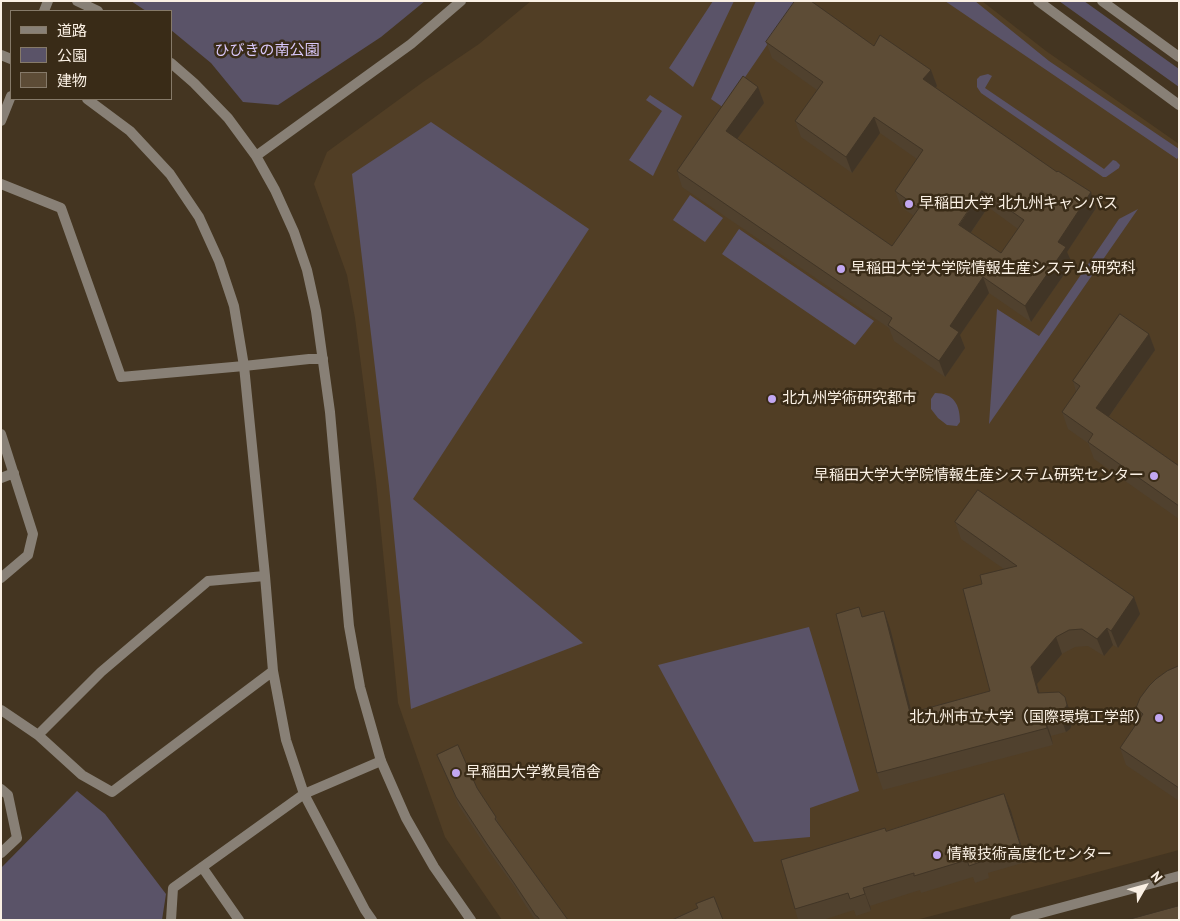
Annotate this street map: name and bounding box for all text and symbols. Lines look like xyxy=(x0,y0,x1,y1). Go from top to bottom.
legend xyxy=(10,10,172,100)
text: 道路 xyxy=(57,21,87,40)
park label: ひびきの南公園 xyxy=(215,42,319,60)
text: 公園 xyxy=(57,46,87,65)
text: 建物 xyxy=(57,71,87,90)
place label: 早稲田大学 北九州キャンパス xyxy=(919,195,1118,213)
marker: 早稲田大学 北九州キャンパス xyxy=(903,198,915,210)
place label: 早稲田大学大学院情報生産システム研究科 xyxy=(851,260,1136,278)
marker: 早稲田大学大学院情報生産システム研究科 xyxy=(835,263,847,275)
place label: 北九州学術研究都市 xyxy=(782,390,917,408)
marker: 北九州学術研究都市 xyxy=(766,393,778,405)
place label: 早稲田大学大学院情報生産システム研究センター xyxy=(814,467,1144,485)
marker: 早稲田大学大学院情報生産システム研究センター xyxy=(1148,470,1160,482)
place label: 北九州市立大学（国際環境工学部） xyxy=(909,709,1149,727)
marker: 北九州市立大学（国際環境工学部） xyxy=(1153,712,1165,724)
place label: 早稲田大学教員宿舎 xyxy=(466,764,601,782)
marker: 早稲田大学教員宿舎 xyxy=(450,767,462,779)
place label: 情報技術高度化センター xyxy=(947,846,1112,864)
marker: 情報技術高度化センター xyxy=(931,849,943,861)
north arrow xyxy=(1120,861,1170,911)
text: N xyxy=(1147,868,1167,886)

